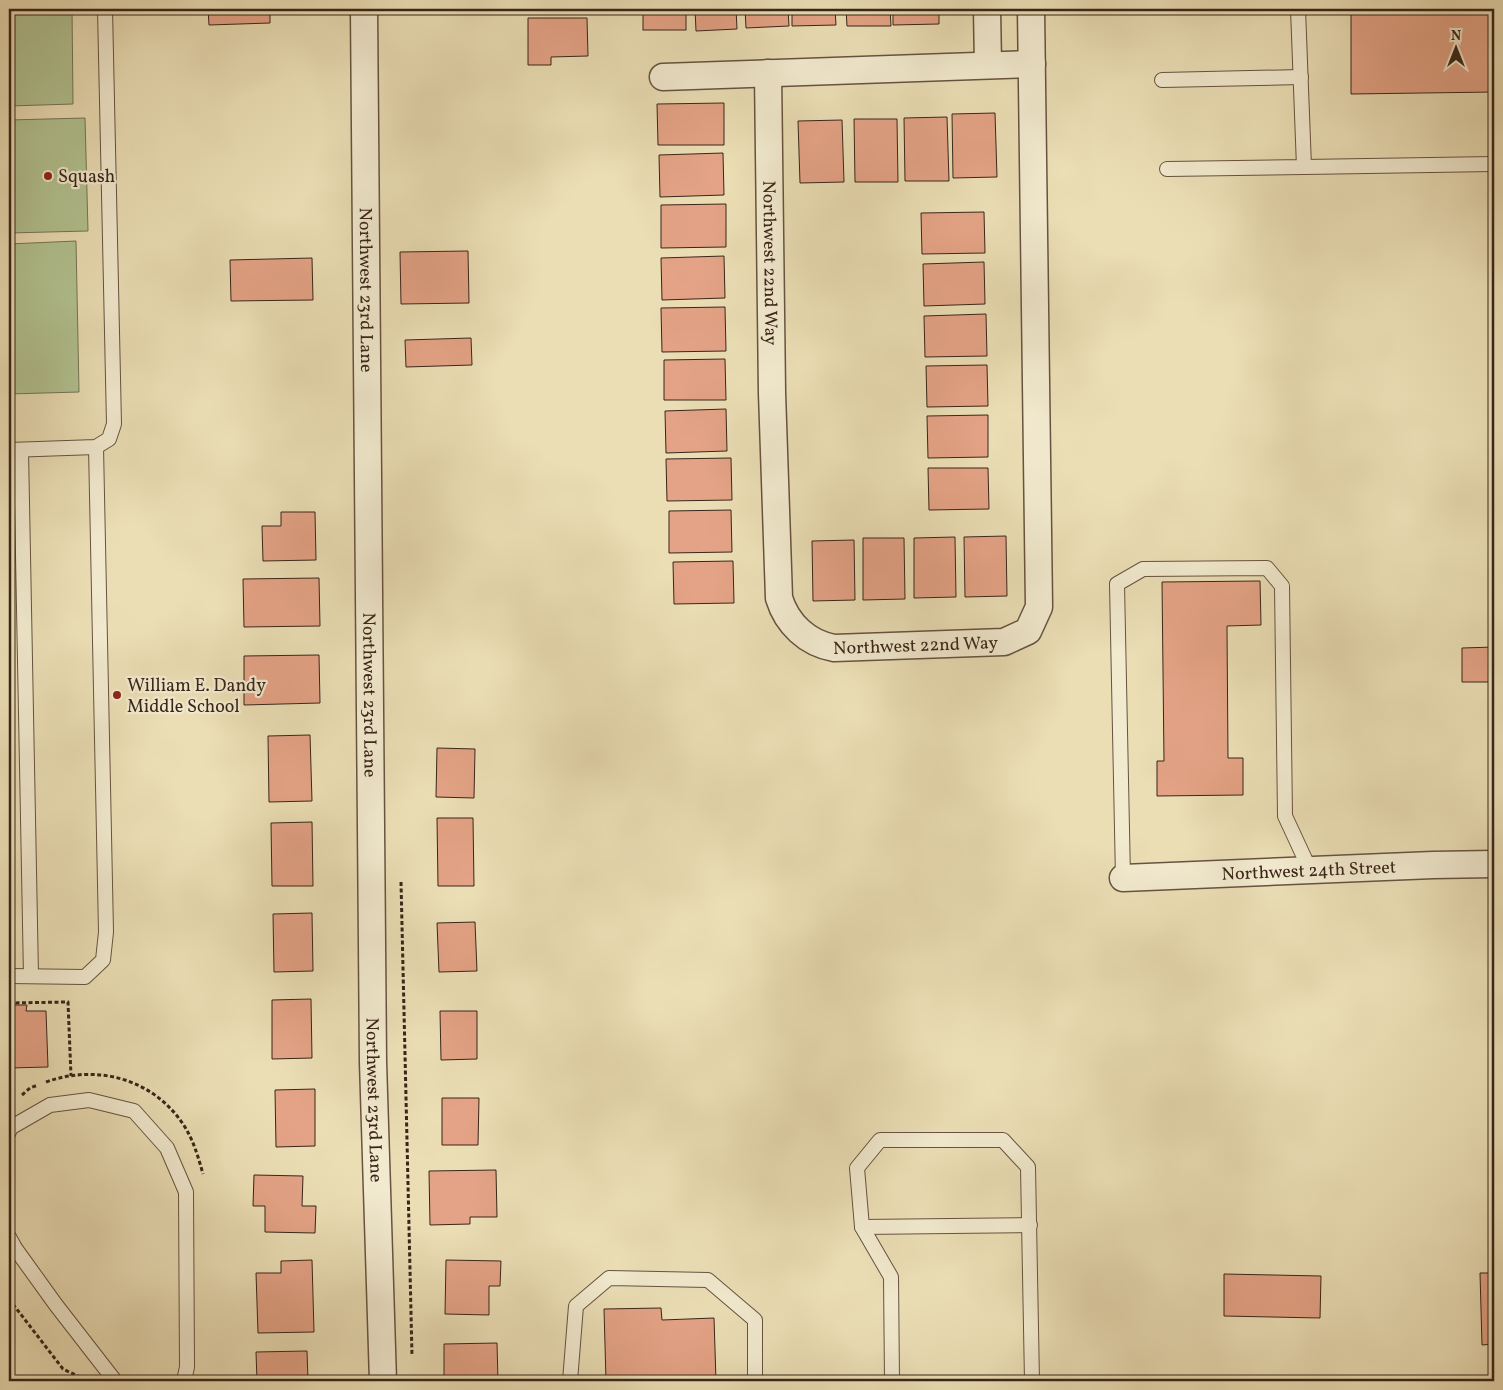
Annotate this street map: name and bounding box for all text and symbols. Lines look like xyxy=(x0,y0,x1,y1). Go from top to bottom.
north arrow xyxy=(1430,22,1480,72)
text: N xyxy=(1451,27,1461,46)
place label: Squash xyxy=(58,165,116,190)
marker: Squash xyxy=(42,170,54,182)
street label: Northwest 22nd Way xyxy=(755,180,782,346)
street label: Northwest 23rd Lane xyxy=(352,207,378,373)
street label: Northwest 23rd Lane xyxy=(355,612,382,778)
street label: Northwest 22nd Way xyxy=(833,631,999,662)
place label: William E. Dandy Middle School xyxy=(127,674,266,720)
marker: William E. Dandy Middle School xyxy=(111,689,123,701)
street label: Northwest 24th Street xyxy=(1221,856,1397,888)
street label: Northwest 23rd Lane xyxy=(359,1017,388,1183)

